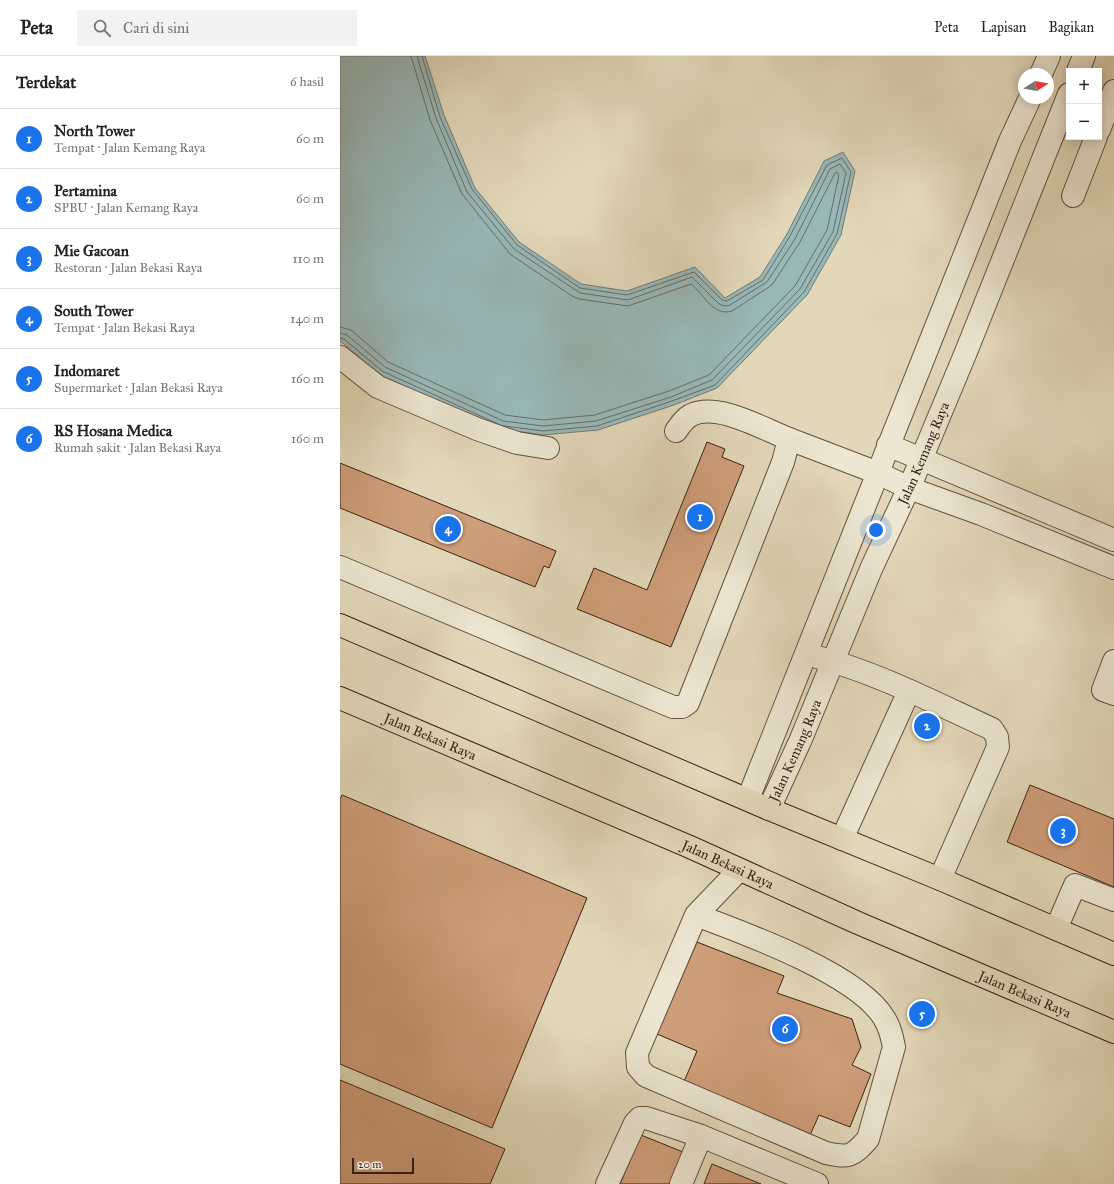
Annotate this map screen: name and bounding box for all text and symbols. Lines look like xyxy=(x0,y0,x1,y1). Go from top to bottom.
search box xyxy=(77,10,357,46)
text: Peta xyxy=(20,16,53,39)
icon: search xyxy=(91,17,113,39)
text: Cari di sini xyxy=(123,19,189,37)
text: Peta xyxy=(934,19,959,36)
text: Lapisan xyxy=(981,19,1026,36)
text: Bagikan xyxy=(1048,19,1094,36)
north arrow xyxy=(1018,68,1054,104)
map controls xyxy=(1066,68,1102,140)
button: + xyxy=(1066,68,1102,104)
text: Terdekat xyxy=(16,72,76,93)
text: 6 hasil xyxy=(290,74,324,90)
button: − xyxy=(1066,104,1102,140)
text: North Tower xyxy=(54,122,135,140)
text: 1 xyxy=(26,131,32,147)
text: 60 m xyxy=(296,131,324,147)
text: Tempat · Jalan Kemang Raya xyxy=(54,140,205,156)
text: Pertamina xyxy=(54,182,117,200)
text: 2 xyxy=(26,191,32,207)
text: 60 m xyxy=(296,191,324,207)
text: SPBU · Jalan Kemang Raya xyxy=(54,200,198,216)
text: Mie Gacoan xyxy=(54,242,129,260)
text: 3 xyxy=(26,251,32,267)
text: 110 m xyxy=(292,251,324,267)
text: Restoran · Jalan Bekasi Raya xyxy=(54,260,202,276)
text: South Tower xyxy=(54,302,133,320)
text: 4 xyxy=(25,311,33,327)
text: 140 m xyxy=(290,311,324,327)
text: Tempat · Jalan Bekasi Raya xyxy=(54,320,195,336)
text: Indomaret xyxy=(54,362,120,380)
text: 5 xyxy=(26,371,32,387)
text: 160 m xyxy=(291,371,324,387)
text: Supermarket · Jalan Bekasi Raya xyxy=(54,380,223,396)
street label: Jalan Kemang Raya xyxy=(893,399,953,510)
text: RS Hosana Medica xyxy=(54,422,172,440)
text: 6 xyxy=(26,431,32,447)
text: 160 m xyxy=(291,431,324,447)
text: Rumah sakit · Jalan Bekasi Raya xyxy=(54,440,221,456)
pin: 1 xyxy=(687,502,713,532)
pin: 4 xyxy=(435,514,461,544)
your location xyxy=(866,520,886,540)
street label: Jalan Kemang Raya xyxy=(765,697,825,807)
street label: Jalan Bekasi Raya xyxy=(379,709,479,764)
pin: 2 xyxy=(914,711,940,741)
pin: 3 xyxy=(1050,816,1076,846)
street label: Jalan Bekasi Raya xyxy=(677,836,776,893)
street label: Jalan Bekasi Raya xyxy=(973,966,1074,1022)
pin: 5 xyxy=(909,999,935,1029)
pin: 6 xyxy=(772,1014,798,1044)
scale bar xyxy=(352,1156,414,1175)
text: 20 m xyxy=(358,1158,381,1171)

